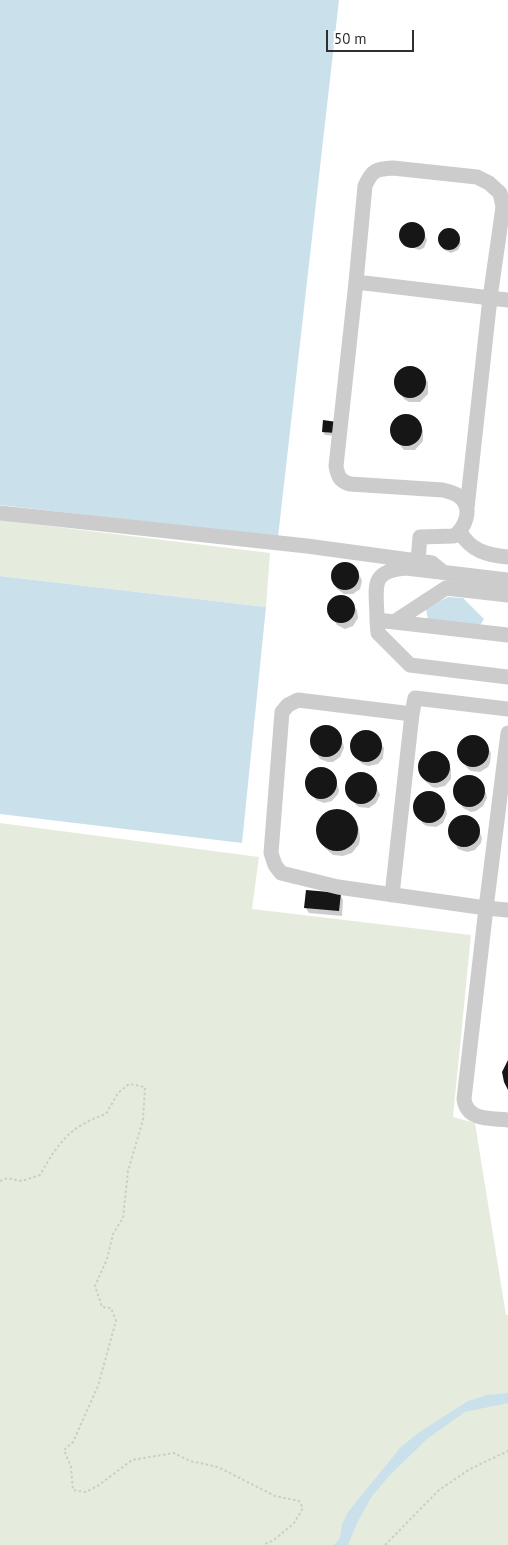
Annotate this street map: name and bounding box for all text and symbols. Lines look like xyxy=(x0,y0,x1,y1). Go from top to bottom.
scale bar xyxy=(328,20,416,52)
text: 50 m xyxy=(334,29,367,48)

